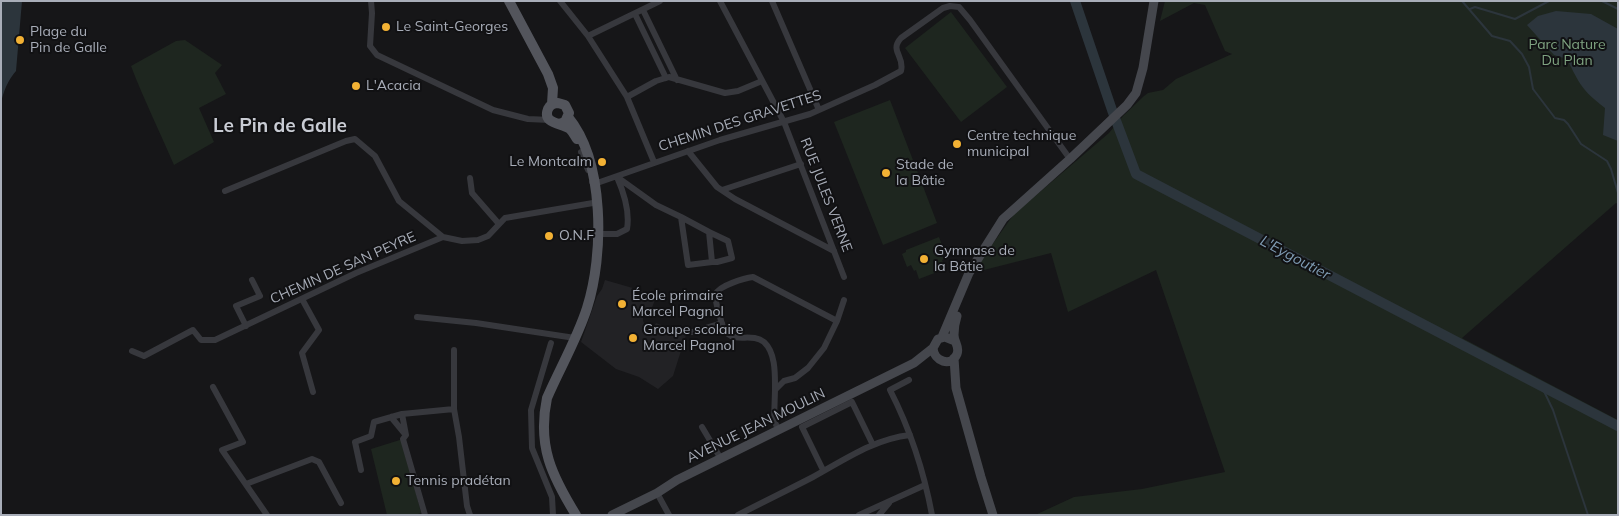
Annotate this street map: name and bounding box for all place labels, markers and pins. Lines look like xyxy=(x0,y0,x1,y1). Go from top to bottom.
place label: Le Saint-Georges xyxy=(396,19,508,35)
marker: Le Saint-Georges xyxy=(380,21,392,33)
place label: Plage du Pin de Galle xyxy=(30,24,107,56)
marker: Plage du Pin de Galle xyxy=(14,34,26,46)
place label: L'Acacia xyxy=(366,78,421,94)
marker: L'Acacia xyxy=(350,80,362,92)
place label: Centre technique municipal xyxy=(967,128,1076,160)
marker: Centre technique municipal xyxy=(951,138,963,150)
place label: Le Montcalm xyxy=(509,154,592,170)
marker: Le Montcalm xyxy=(596,156,608,168)
place label: Stade de la Bâtie xyxy=(896,157,954,190)
marker: Stade de la Bâtie xyxy=(880,167,892,179)
place label: O.N.F xyxy=(559,228,594,244)
marker: O.N.F xyxy=(543,230,555,242)
place label: Gymnase de la Bâtie xyxy=(934,243,1015,276)
marker: Gymnase de la Bâtie xyxy=(918,253,930,265)
place label: École primaire Marcel Pagnol xyxy=(632,288,724,321)
marker: École primaire Marcel Pagnol xyxy=(616,298,628,310)
place label: Groupe scolaire Marcel Pagnol xyxy=(643,322,743,354)
marker: Groupe scolaire Marcel Pagnol xyxy=(627,332,639,344)
place label: Tennis pradétan xyxy=(406,473,511,489)
marker: Tennis pradétan xyxy=(390,475,402,487)

